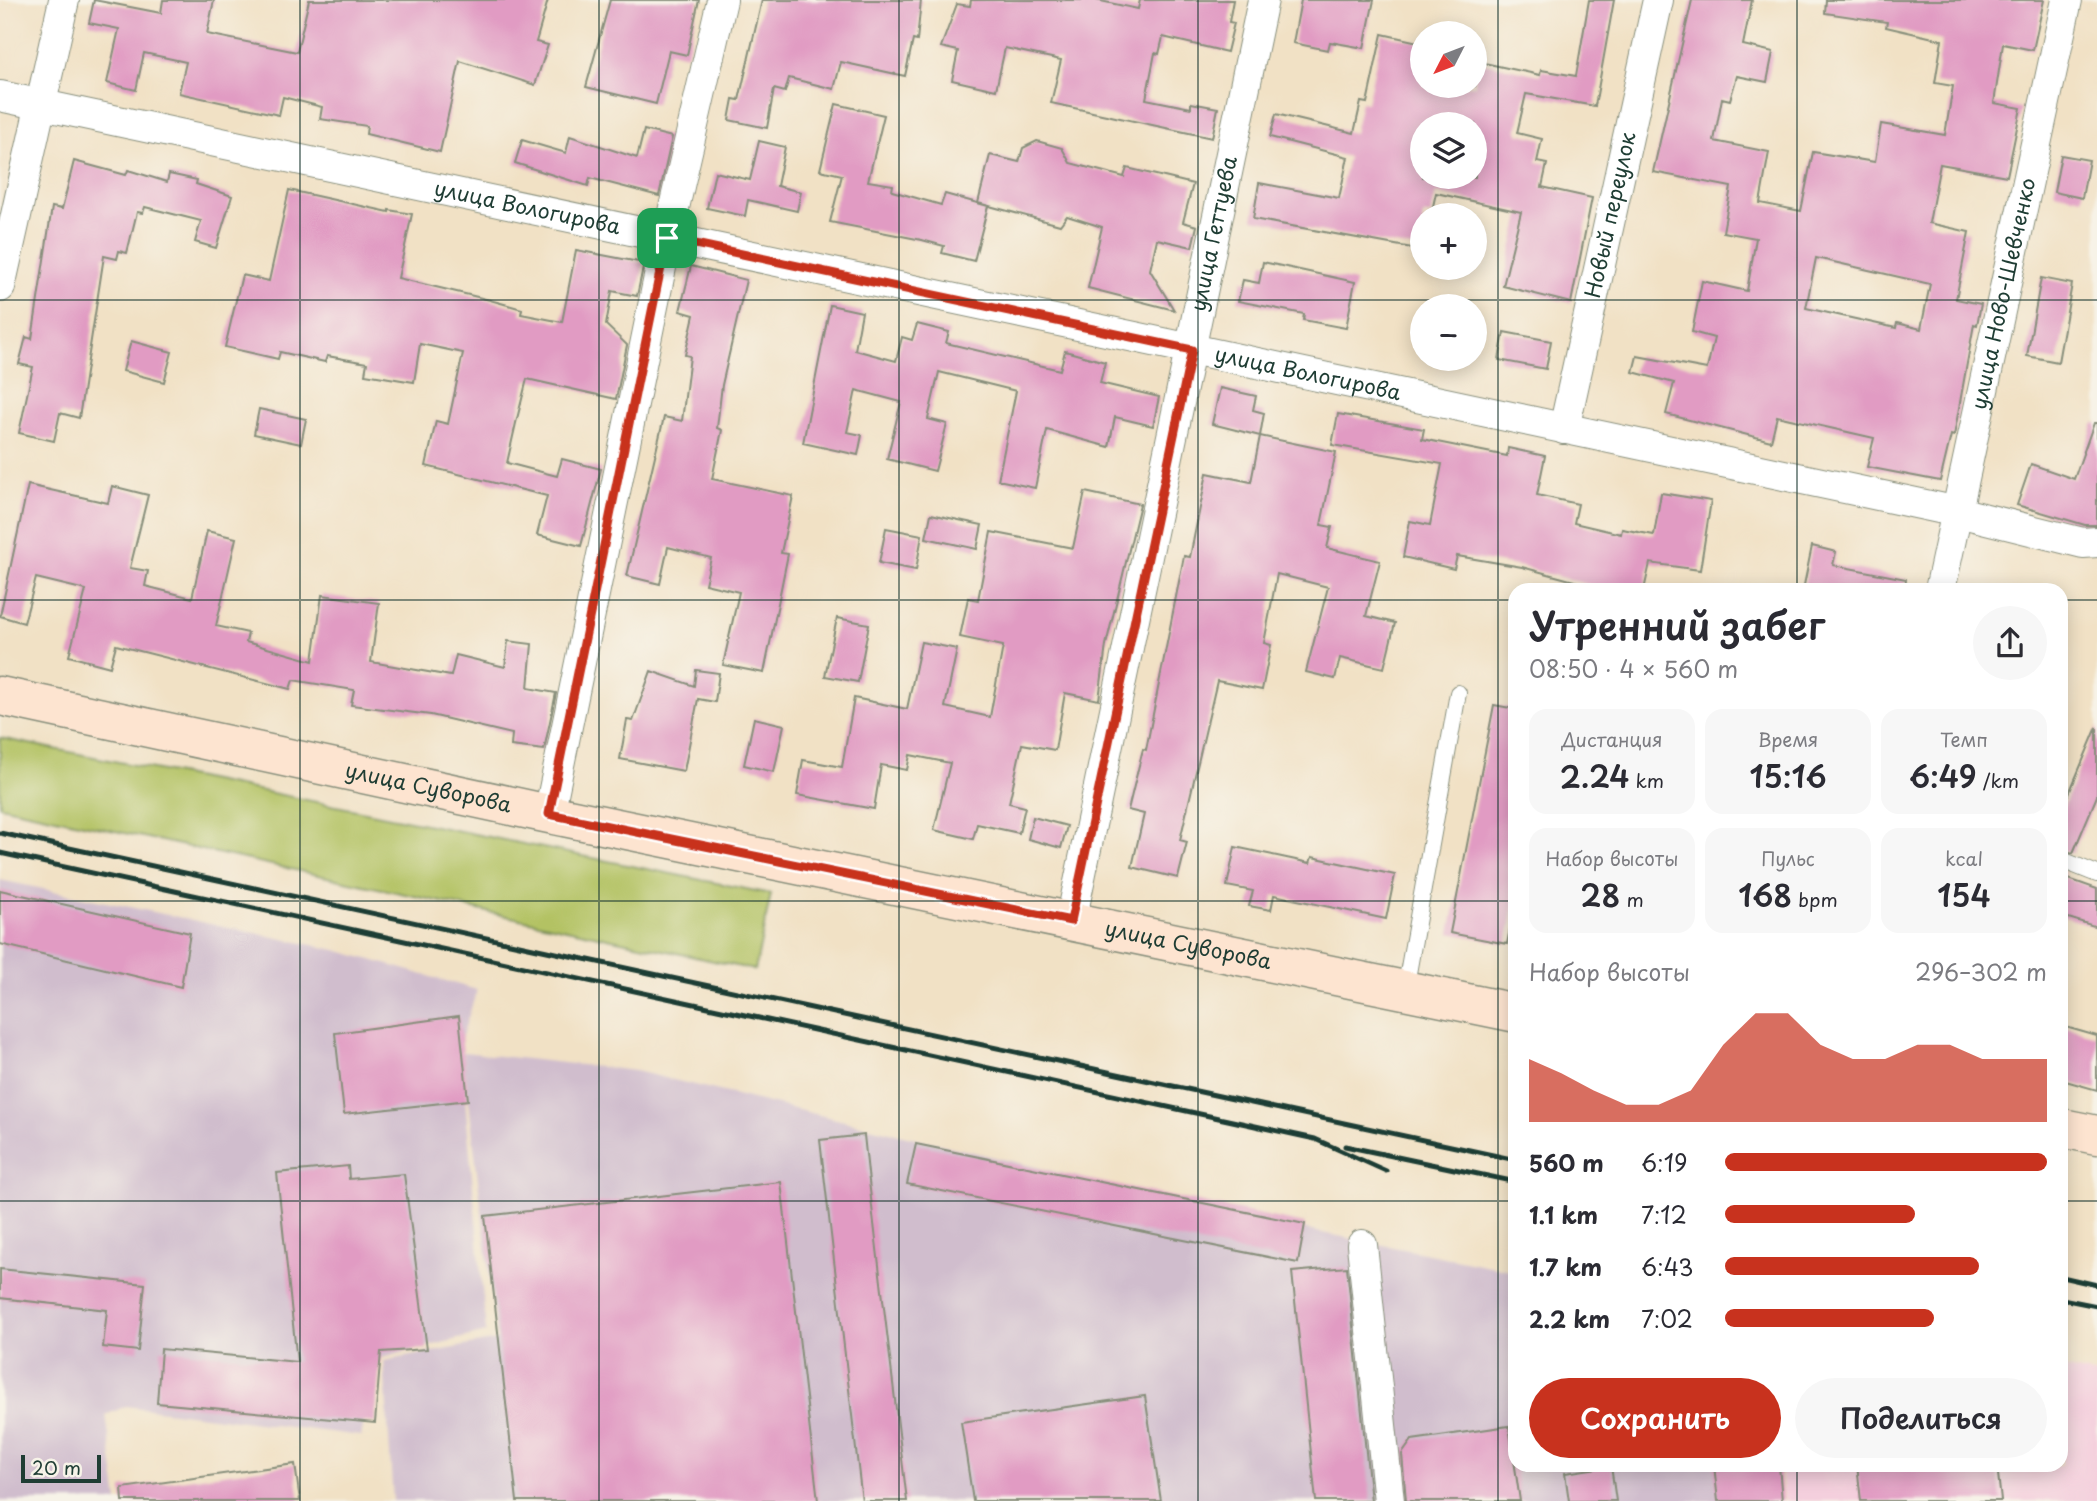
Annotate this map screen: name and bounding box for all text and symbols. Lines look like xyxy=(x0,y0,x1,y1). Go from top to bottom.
north arrow xyxy=(1410,21,1488,98)
map controls xyxy=(1410,21,1487,371)
button: layers xyxy=(1410,112,1487,189)
street label: Новый переулок xyxy=(1575,128,1643,301)
street label: улица Геттуева xyxy=(1181,153,1244,314)
street label: улица Вологирова xyxy=(432,171,624,241)
street label: улица Ново-Шевченко xyxy=(1961,175,2042,412)
button: + xyxy=(1410,203,1487,280)
pin xyxy=(637,208,697,268)
icon: arrive xyxy=(648,219,686,257)
button: − xyxy=(1410,294,1487,371)
street label: улица Вологирова xyxy=(1212,337,1404,407)
text: Утренний забег xyxy=(1529,596,1825,653)
button: share xyxy=(1973,606,2047,680)
text: 08:50 · 4 × 560 m xyxy=(1529,651,1738,686)
text: Дистанция xyxy=(1562,725,1662,753)
text: Время xyxy=(1758,725,1818,753)
text: Темп xyxy=(1940,725,1988,753)
street label: улица Суворова xyxy=(342,753,515,820)
text: 2.24 xyxy=(1560,753,1629,798)
text: 15:16 xyxy=(1749,753,1827,798)
text: 6:49 xyxy=(1909,753,1977,798)
text: km xyxy=(1629,766,1664,794)
text: /km xyxy=(1977,766,2019,794)
text: Набор высоты xyxy=(1545,844,1679,872)
text: Пульс xyxy=(1761,844,1815,872)
text: kcal xyxy=(1945,844,1983,872)
text: 28 xyxy=(1580,872,1620,917)
text: 168 xyxy=(1738,872,1792,917)
text: 154 xyxy=(1937,872,1991,917)
text: m xyxy=(1620,885,1644,913)
text: bpm xyxy=(1792,885,1838,913)
street label: улица Суворова xyxy=(1102,911,1275,976)
text: Набор высоты xyxy=(1529,954,1690,989)
text: 296–302 m xyxy=(1915,954,2047,989)
text: 560 m xyxy=(1529,1145,1604,1180)
text: 6:19 xyxy=(1641,1145,1687,1180)
text: 1.1 km xyxy=(1529,1197,1598,1232)
text: 7:12 xyxy=(1641,1197,1687,1232)
text: 1.7 km xyxy=(1529,1249,1602,1284)
text: 6:43 xyxy=(1641,1249,1694,1284)
text: 2.2 km xyxy=(1529,1301,1610,1336)
text: 7:02 xyxy=(1641,1301,1693,1336)
button: Сохранить xyxy=(1529,1378,1781,1458)
button: Поделиться xyxy=(1795,1378,2047,1458)
scale bar xyxy=(21,1452,102,1484)
text: 20 m xyxy=(32,1453,81,1481)

